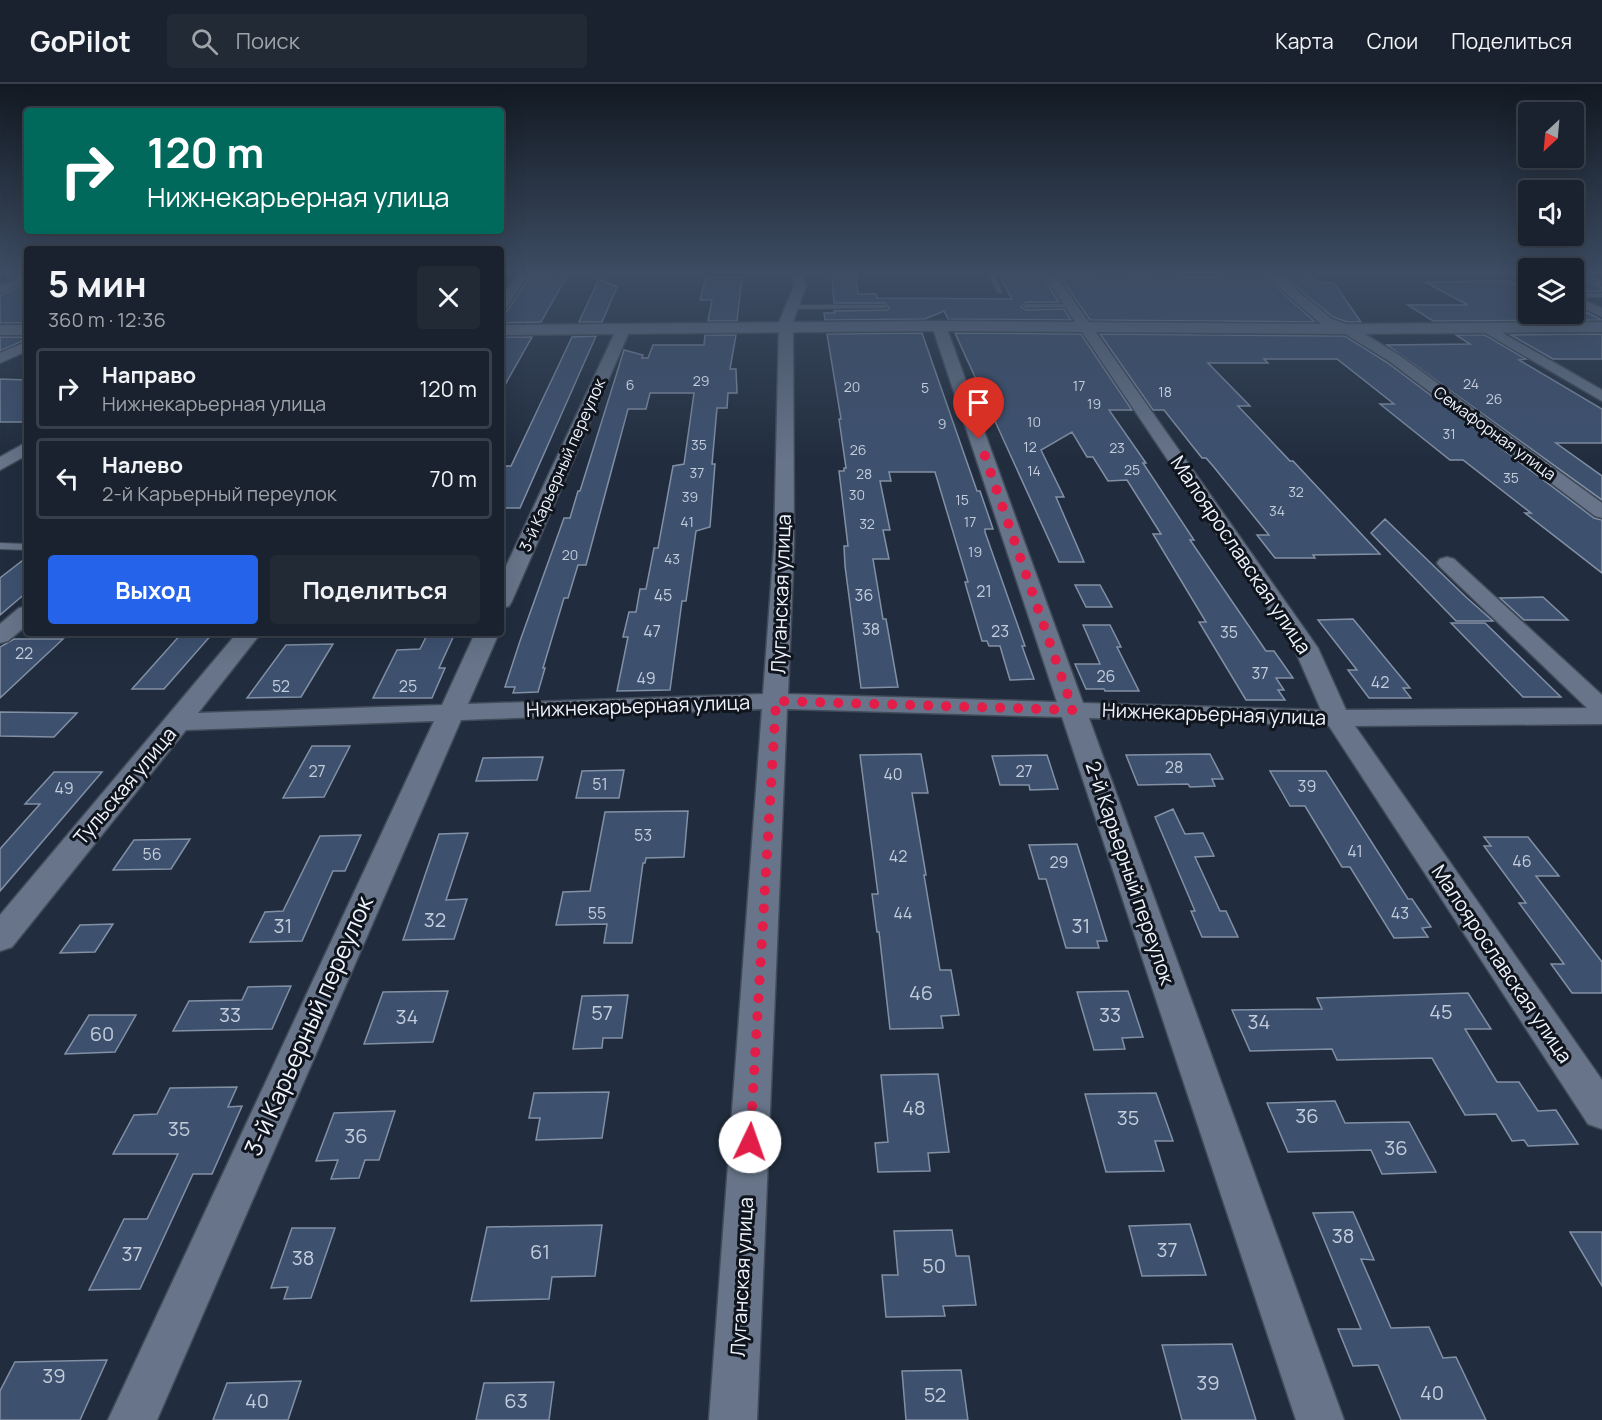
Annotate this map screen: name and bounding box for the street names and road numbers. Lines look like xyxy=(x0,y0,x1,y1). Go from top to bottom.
street label: 3-й Карьерный переулок xyxy=(514,374,611,555)
street label: Семафорная улица xyxy=(1429,381,1561,485)
street label: Малоярославская улица xyxy=(1165,450,1318,659)
street label: Луганская улица xyxy=(764,514,797,674)
street label: Нижнекарьерная улица xyxy=(526,688,750,723)
street label: Нижнекарьерная улица xyxy=(1102,696,1326,731)
street label: Тульская улица xyxy=(67,721,182,850)
street label: 2-й Карьерный переулок xyxy=(1080,758,1182,989)
street label: Малоярославская улица xyxy=(1426,859,1579,1068)
street label: 3-й Карьерный переулок xyxy=(235,889,380,1161)
street label: Луганская улица xyxy=(724,1196,759,1358)

